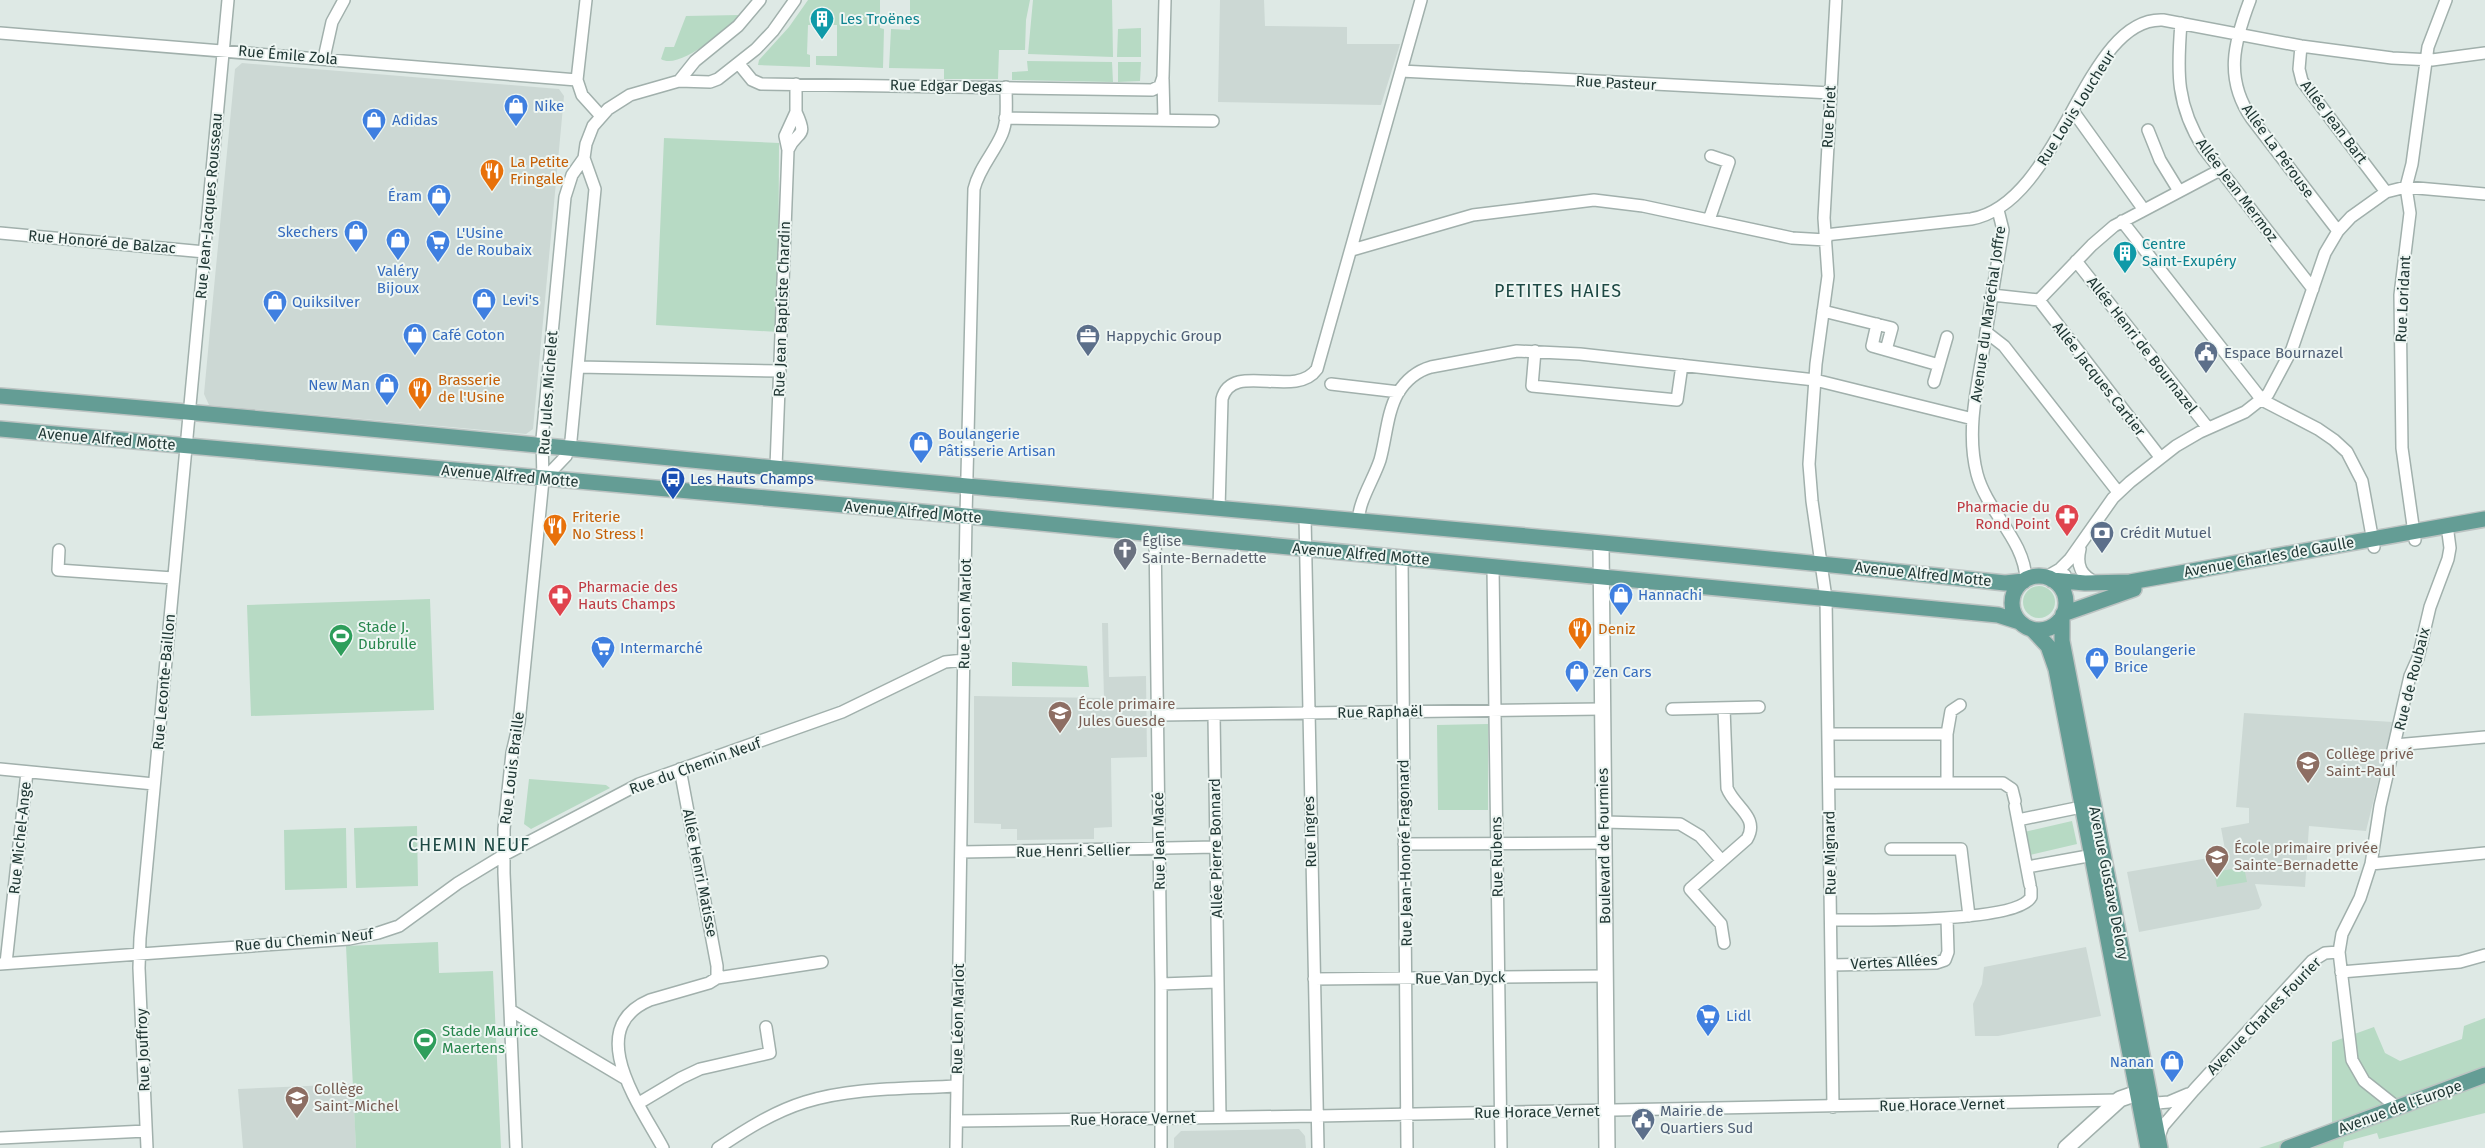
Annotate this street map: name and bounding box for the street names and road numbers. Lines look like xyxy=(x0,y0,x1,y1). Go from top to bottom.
street label: Rue Émile Zola xyxy=(237,42,339,68)
street label: Rue Louis Loucheur xyxy=(2033,47,2119,169)
street label: Rue Pasteur xyxy=(1575,72,1657,94)
street label: Rue Edgar Degas xyxy=(890,76,1002,96)
street label: Allée Jean Bart xyxy=(2297,77,2372,168)
street label: Rue Briet xyxy=(1818,85,1840,149)
street label: Allée La Pérouse xyxy=(2238,101,2318,201)
street label: Rue Jean-Jacques Rousseau xyxy=(192,112,226,300)
street label: Allée Jean Mermoz xyxy=(2192,135,2282,246)
street label: Rue Jean Baptiste Chardin xyxy=(770,221,794,397)
street label: Avenue du Maréchal Joffre xyxy=(1967,225,2009,403)
street label: Rue Honoré de Balzac xyxy=(27,227,177,257)
street label: Rue Loridant xyxy=(2392,254,2414,343)
street label: Allée Henri de Bournazel xyxy=(2083,273,2201,417)
street label: Allée Jacques Cartier xyxy=(2049,318,2149,440)
street label: Rue Jules Michelet xyxy=(535,330,561,456)
street label: Avenue Alfred Motte xyxy=(38,424,176,454)
street label: Avenue Alfred Motte xyxy=(441,461,579,491)
street label: Avenue Alfred Motte xyxy=(844,497,982,527)
street label: Avenue Charles de Gaulle xyxy=(2182,533,2356,581)
street label: Avenue Alfred Motte xyxy=(1292,539,1430,569)
street label: Rue Léon Marlot xyxy=(955,558,975,670)
street label: Avenue Alfred Motte xyxy=(1854,558,1992,590)
street label: Rue Leconte-Baillon xyxy=(149,613,179,751)
street label: Rue de Roubaix xyxy=(2390,625,2434,733)
street label: Rue Raphaël xyxy=(1337,702,1423,722)
street label: Rue Louis Braille xyxy=(496,711,528,825)
street label: Rue du Chemin Neuf xyxy=(627,733,764,798)
street label: Rue Jean-Honoré Fragonard xyxy=(1394,759,1416,947)
street label: Boulevard de Fourmies xyxy=(1594,768,1614,924)
street label: Allée Pierre Bonnard xyxy=(1206,778,1226,918)
street label: Rue Michel-Ange xyxy=(5,781,35,895)
street label: Rue Jean Macé xyxy=(1149,792,1169,890)
street label: Rue Ingres xyxy=(1300,796,1320,868)
street label: Avenue Gustave Delory xyxy=(2085,805,2133,962)
street label: Allée Henri Matisse xyxy=(679,807,721,939)
street label: Rue Mignard xyxy=(1820,810,1840,896)
street label: Rue Rubens xyxy=(1487,817,1507,897)
street label: Rue Henri Sellier xyxy=(1016,841,1131,861)
street label: Rue du Chemin Neuf xyxy=(234,925,375,955)
street label: Vertes Allées xyxy=(1850,951,1938,973)
street label: Avenue Charles Fourier xyxy=(2203,953,2325,1079)
street label: Rue Léon Marlot xyxy=(948,963,968,1075)
street label: Rue Van Dyck xyxy=(1415,968,1506,988)
street label: Rue Jouffroy xyxy=(133,1007,153,1092)
street label: Avenue de l'Europe xyxy=(2336,1076,2464,1138)
street label: Rue Horace Vernet xyxy=(1879,1095,2006,1115)
street label: Rue Horace Vernet xyxy=(1474,1102,1601,1122)
street label: Rue Horace Vernet xyxy=(1070,1109,1197,1129)

